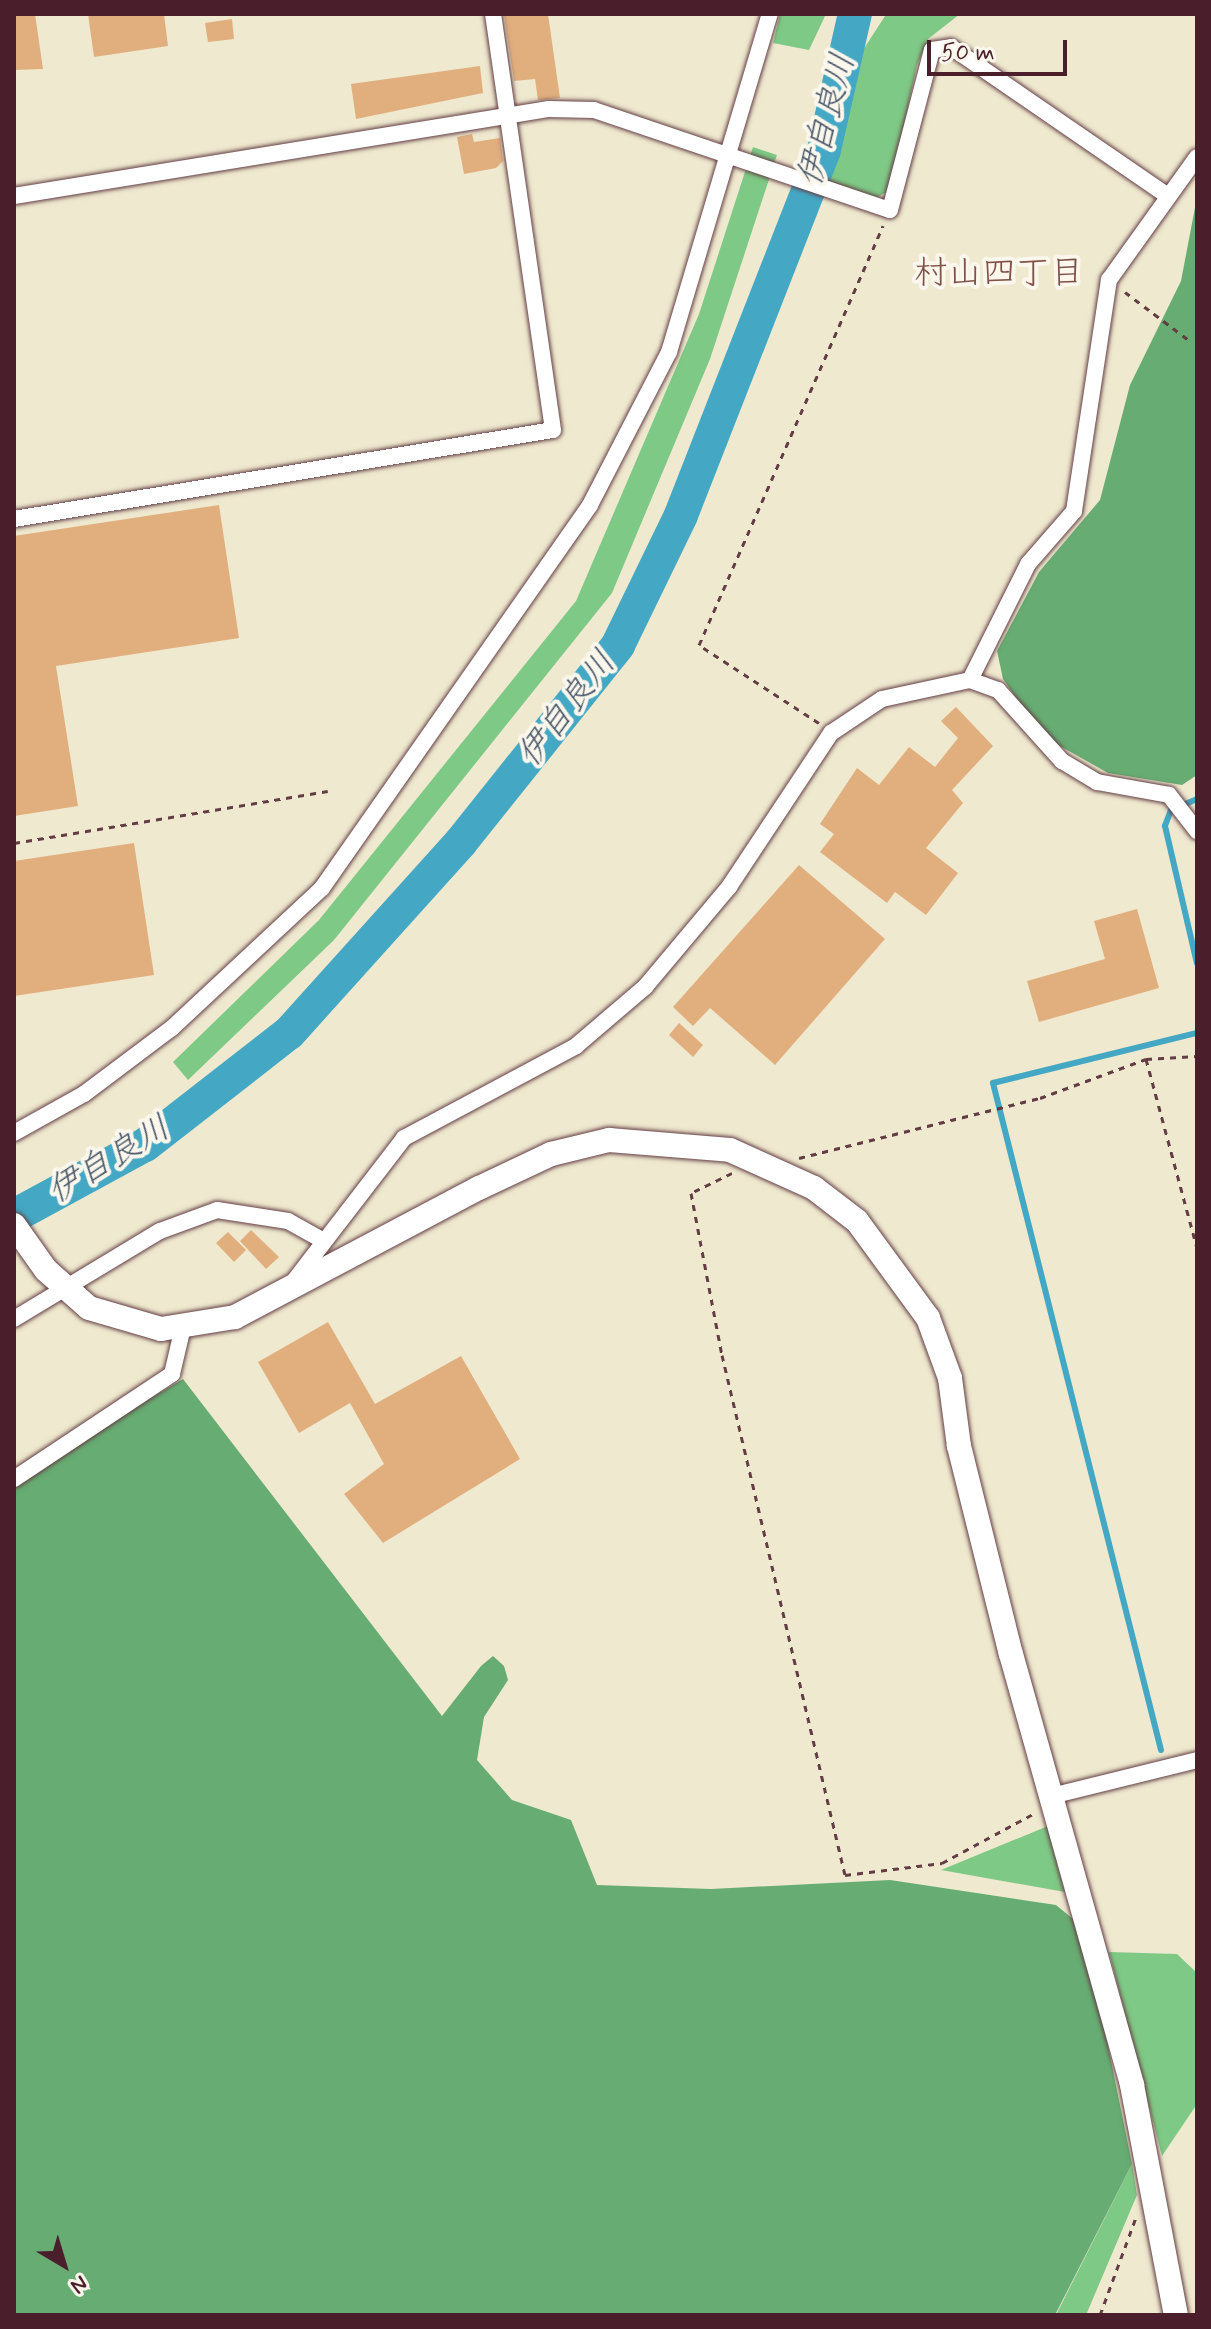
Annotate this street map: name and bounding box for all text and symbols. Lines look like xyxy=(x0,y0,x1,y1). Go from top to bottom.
scale bar xyxy=(931,24,1071,74)
text: 50 m xyxy=(941,38,995,69)
water label: 伊自良川 xyxy=(790,49,864,191)
district label: 村山四丁目 xyxy=(914,254,1084,294)
water label: 伊自良川 xyxy=(509,643,625,775)
water label: 伊自良川 xyxy=(40,1107,178,1213)
north arrow xyxy=(24,2225,104,2305)
text: N xyxy=(64,2268,93,2299)

